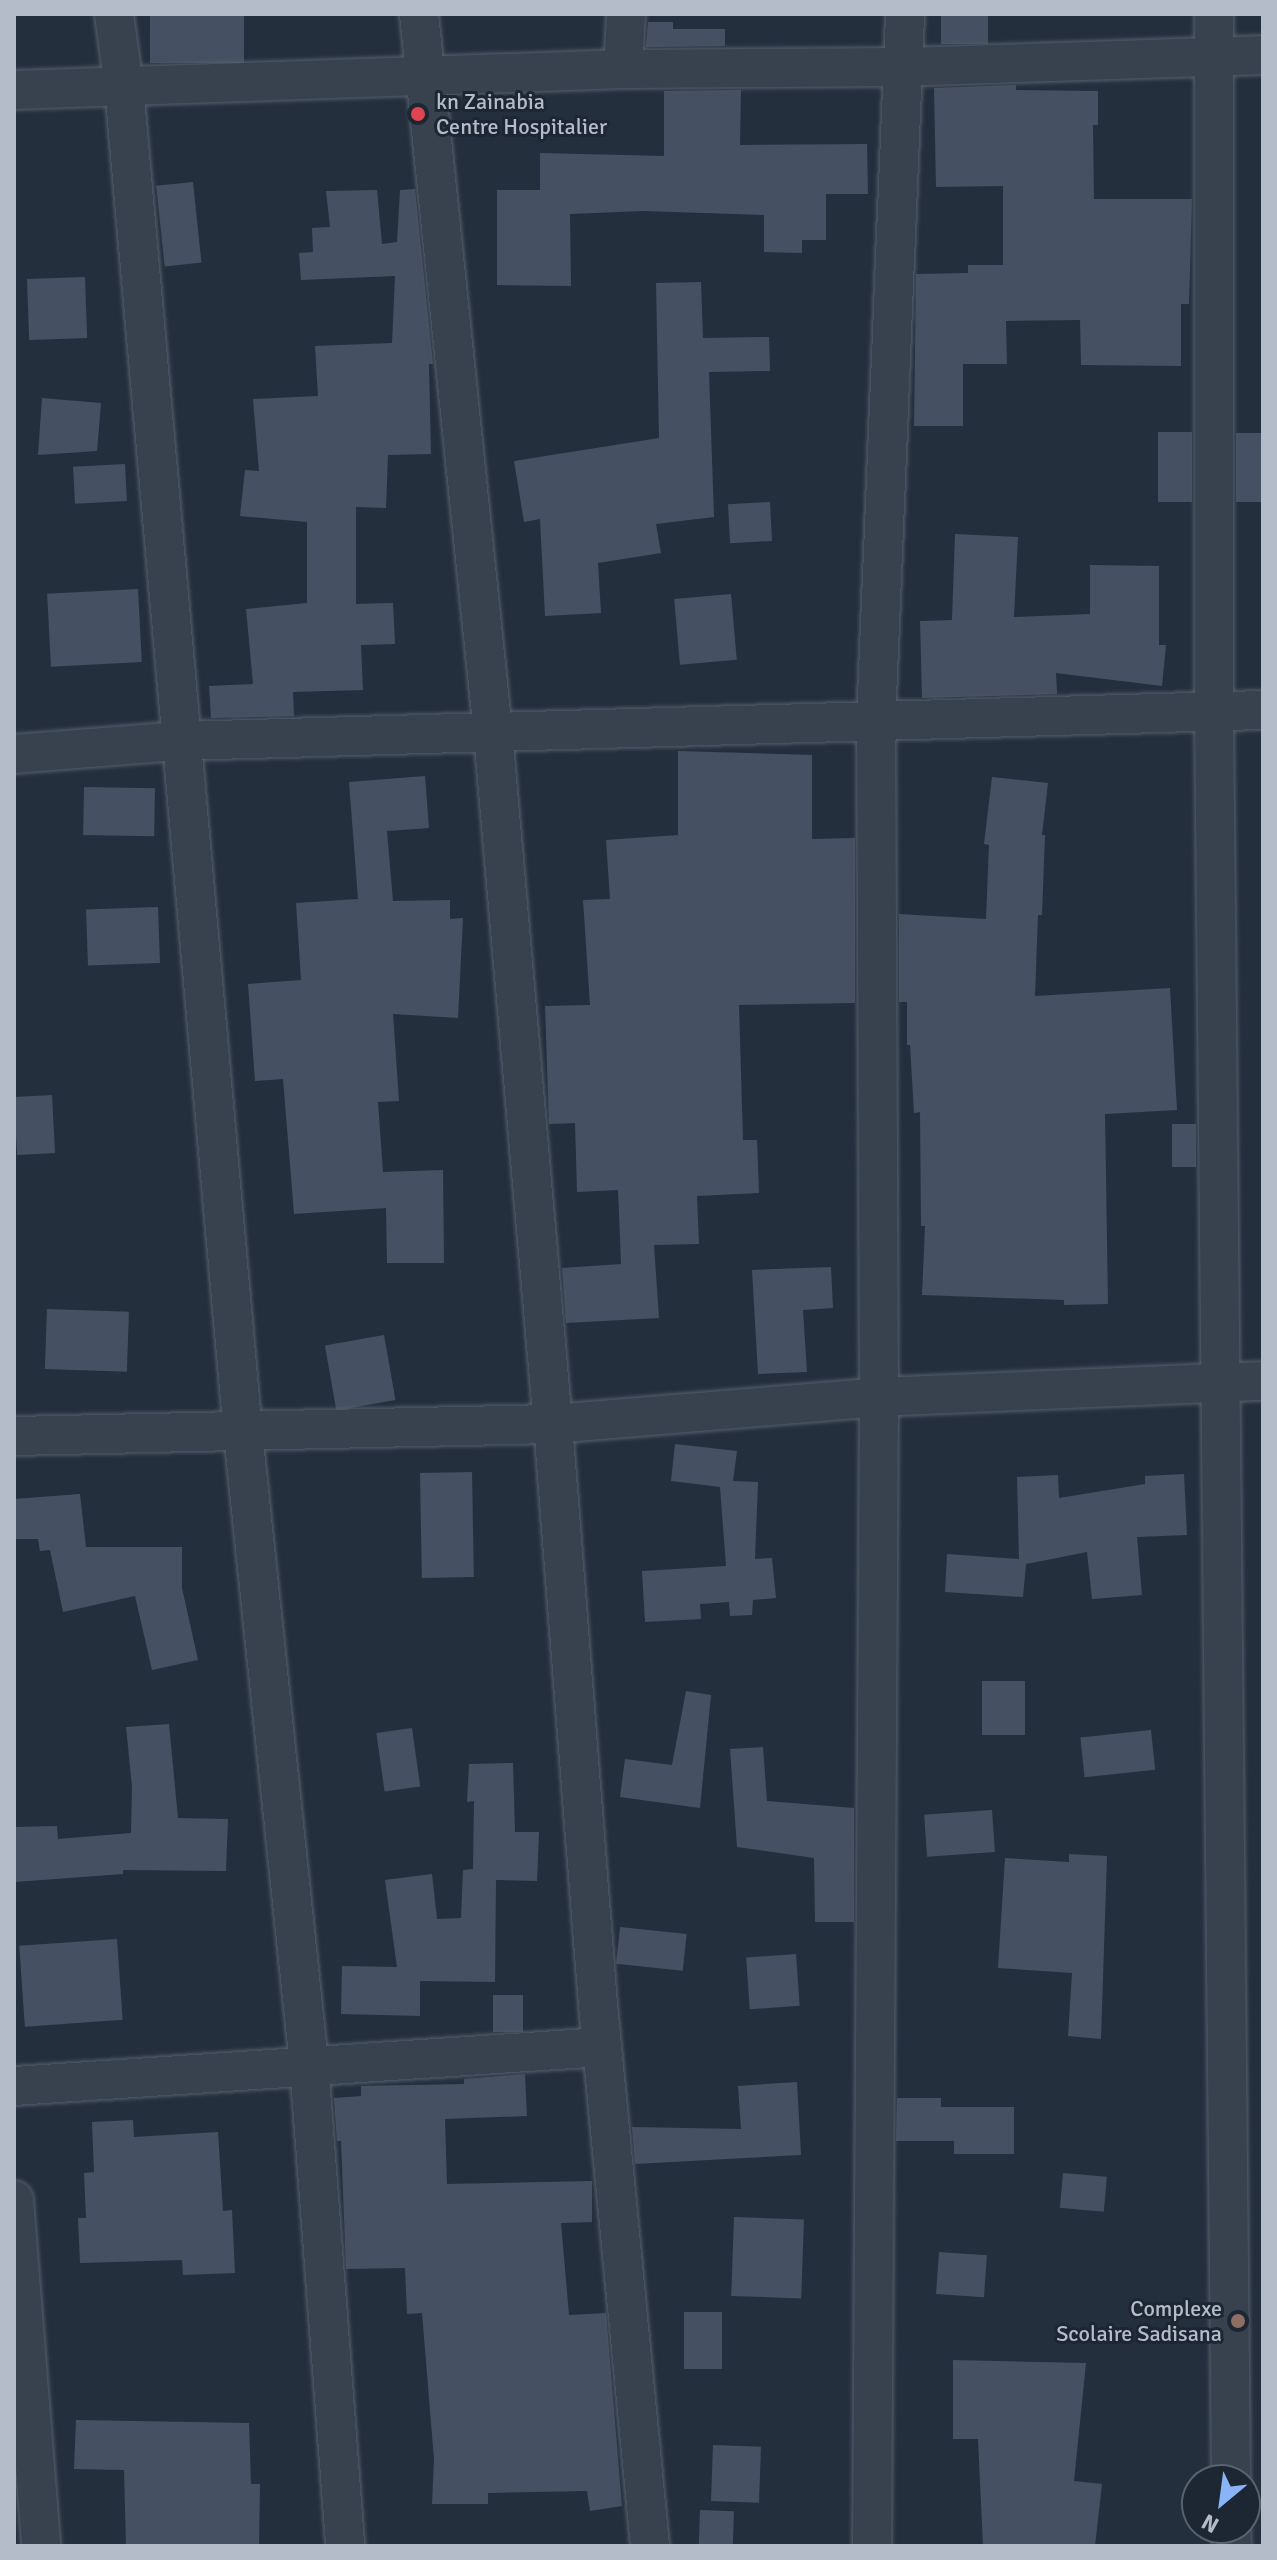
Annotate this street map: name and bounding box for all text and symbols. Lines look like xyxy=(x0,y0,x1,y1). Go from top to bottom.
place label: kn Zainabia Centre Hospitalier xyxy=(436,88,607,140)
marker: kn Zainabia Centre Hospitalier xyxy=(407,103,429,125)
place label: Complexe Scolaire Sadisana xyxy=(1056,2295,1222,2346)
marker: Complexe Scolaire Sadisana xyxy=(1229,2312,1247,2330)
north arrow xyxy=(1181,2464,1261,2544)
text: N xyxy=(1197,2508,1223,2539)

